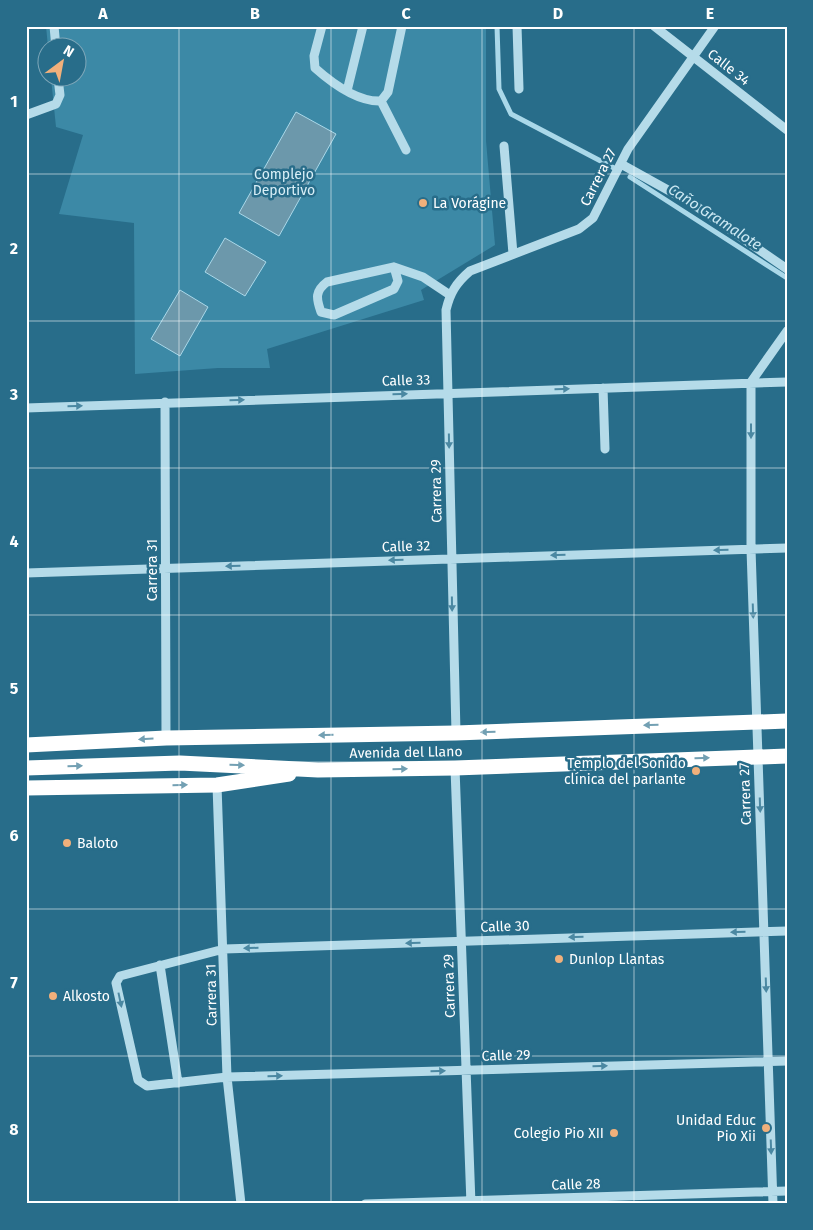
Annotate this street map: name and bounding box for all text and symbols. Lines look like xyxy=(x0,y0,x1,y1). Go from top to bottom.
text: A xyxy=(97,4,108,23)
text: B xyxy=(250,4,260,23)
text: C xyxy=(401,4,411,23)
text: D xyxy=(553,4,563,23)
text: E xyxy=(706,4,714,23)
north arrow xyxy=(38,38,88,88)
text: N xyxy=(60,42,77,61)
street label: Calle 34 xyxy=(704,46,754,90)
text: 1 xyxy=(10,92,18,111)
street label: Carrera 27 xyxy=(577,145,620,209)
park label: Complejo Deportivo xyxy=(253,166,315,199)
water label: Caño Gramalote xyxy=(665,180,765,254)
place label: La Vorágine xyxy=(433,195,506,212)
marker: La Vorágine xyxy=(417,197,429,209)
text: 2 xyxy=(10,239,18,258)
street label: Calle 33 xyxy=(381,371,431,390)
text: 3 xyxy=(9,385,18,404)
one-way arrow xyxy=(554,385,570,393)
one-way arrow xyxy=(392,390,408,398)
one-way arrow xyxy=(230,396,246,404)
one-way arrow xyxy=(67,402,83,410)
one-way arrow xyxy=(747,423,755,439)
one-way arrow xyxy=(445,434,453,450)
street label: Carrera 29 xyxy=(427,459,446,523)
text: 4 xyxy=(9,532,19,551)
street label: Calle 32 xyxy=(382,537,431,556)
street label: Carrera 31 xyxy=(144,539,161,601)
one-way arrow xyxy=(712,546,728,554)
one-way arrow xyxy=(550,551,566,559)
one-way arrow xyxy=(387,557,403,565)
one-way arrow xyxy=(225,562,241,570)
one-way arrow xyxy=(449,596,457,612)
one-way arrow xyxy=(750,603,758,619)
text: 5 xyxy=(10,679,19,698)
one-way arrow xyxy=(642,722,658,730)
one-way arrow xyxy=(480,728,496,736)
one-way arrow xyxy=(318,731,334,739)
one-way arrow xyxy=(138,735,154,743)
street label: Avenida del Llano xyxy=(349,743,463,762)
one-way arrow xyxy=(694,754,710,762)
place label: Templo del Sonido clínica del parlante xyxy=(564,755,686,788)
one-way arrow xyxy=(230,761,246,769)
one-way arrow xyxy=(67,762,83,770)
street label: Carrera 27 xyxy=(736,762,755,826)
one-way arrow xyxy=(392,765,408,773)
marker: Templo del Sonido clínica del parlante xyxy=(690,765,702,777)
one-way arrow xyxy=(172,781,188,789)
one-way arrow xyxy=(756,797,764,813)
text: 6 xyxy=(9,826,19,845)
place label: Baloto xyxy=(77,835,118,852)
marker: Baloto xyxy=(61,837,73,849)
street label: Calle 30 xyxy=(480,917,530,936)
one-way arrow xyxy=(730,928,746,936)
one-way arrow xyxy=(567,934,583,942)
one-way arrow xyxy=(405,939,421,947)
one-way arrow xyxy=(243,944,259,952)
place label: Dunlop Llantas xyxy=(569,951,665,968)
marker: Dunlop Llantas xyxy=(553,953,565,965)
street label: Carrera 29 xyxy=(440,954,459,1018)
street label: Carrera 31 xyxy=(202,964,221,1026)
text: 7 xyxy=(10,973,18,992)
one-way arrow xyxy=(762,977,770,993)
place label: Alkosto xyxy=(63,988,110,1005)
marker: Alkosto xyxy=(47,990,59,1002)
one-way arrow xyxy=(116,992,124,1007)
street label: Calle 29 xyxy=(481,1046,531,1065)
one-way arrow xyxy=(593,1062,609,1070)
one-way arrow xyxy=(430,1067,446,1075)
one-way arrow xyxy=(268,1072,284,1080)
place label: Unidad Educ Pio Xii xyxy=(676,1112,756,1145)
text: 8 xyxy=(9,1120,19,1139)
marker: Unidad Educ Pio Xii xyxy=(760,1122,772,1134)
place label: Colegio Pio XII xyxy=(514,1125,604,1142)
marker: Colegio Pio XII xyxy=(608,1127,620,1139)
one-way arrow xyxy=(768,1140,776,1156)
street label: Calle 28 xyxy=(551,1175,601,1194)

